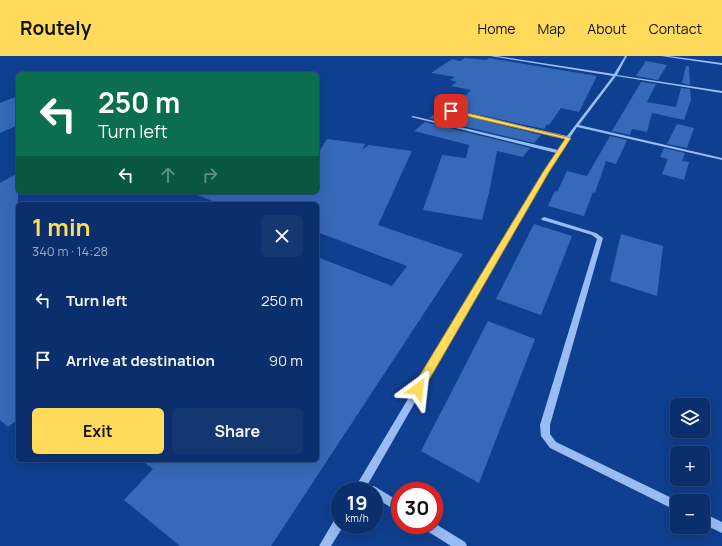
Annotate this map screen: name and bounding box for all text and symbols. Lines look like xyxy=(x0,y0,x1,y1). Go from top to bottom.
text: Routely xyxy=(20,15,91,41)
text: Home xyxy=(478,19,515,38)
text: Map xyxy=(537,19,565,38)
text: About xyxy=(587,19,627,38)
text: Contact xyxy=(649,19,702,38)
text: 250 m xyxy=(98,83,180,121)
icon: left xyxy=(32,88,84,140)
pin xyxy=(434,94,468,128)
icon: arrive xyxy=(440,100,462,122)
text: Turn left xyxy=(98,119,168,143)
icon: left xyxy=(115,164,137,186)
icon: ahead xyxy=(157,164,179,186)
icon: right xyxy=(199,164,221,186)
text: 1 min xyxy=(32,210,91,243)
button: close xyxy=(261,215,303,257)
text: 340 m · 14:28 xyxy=(32,242,108,260)
icon: left xyxy=(32,289,54,311)
text: Turn left xyxy=(66,290,128,311)
text: 250 m xyxy=(261,290,303,311)
icon: arrive xyxy=(32,349,54,371)
text: Arrive at destination xyxy=(66,350,215,371)
text: 90 m xyxy=(269,350,303,371)
position arrow xyxy=(397,368,439,410)
map controls xyxy=(670,398,710,534)
button: layers xyxy=(670,398,710,438)
button: Exit xyxy=(32,408,164,454)
button: Share xyxy=(172,408,303,454)
button: + xyxy=(670,446,710,486)
speed limit sign: 30 xyxy=(391,482,443,534)
text: 19 xyxy=(346,489,368,516)
button: − xyxy=(670,494,710,534)
text: km/h xyxy=(345,511,369,525)

